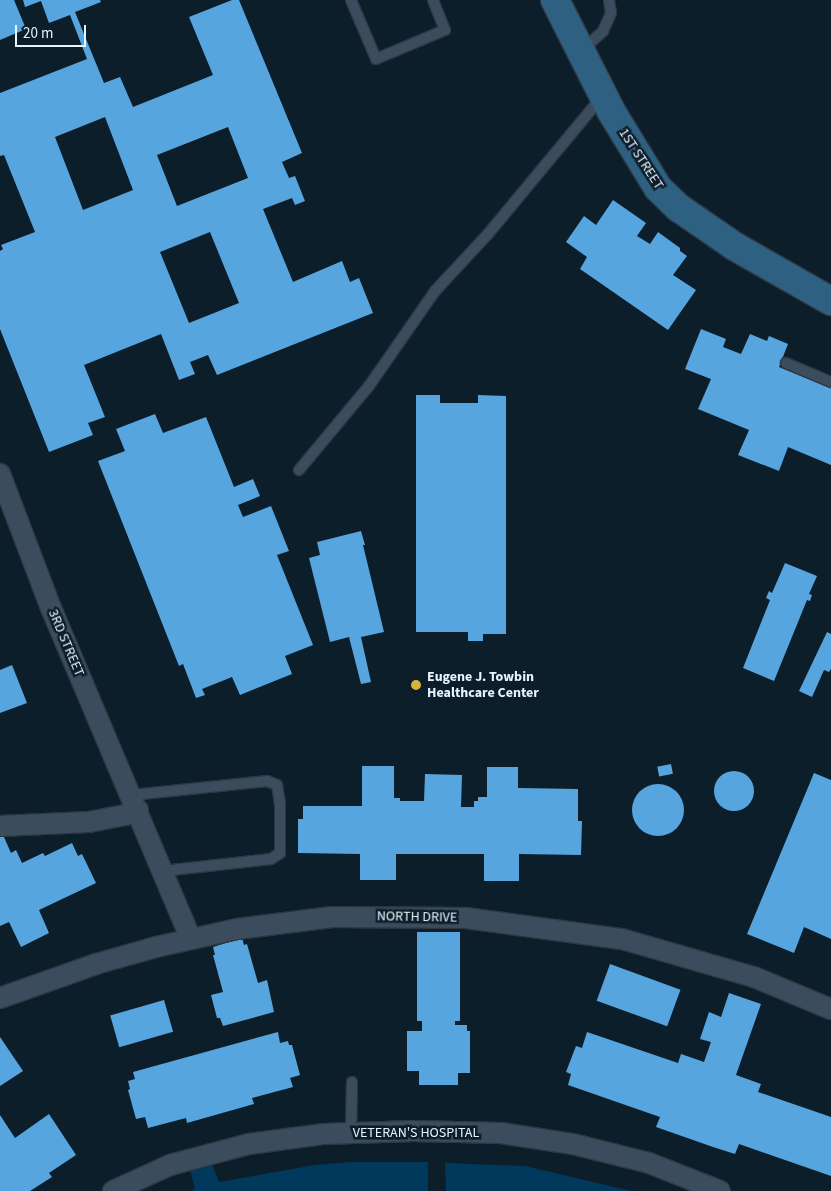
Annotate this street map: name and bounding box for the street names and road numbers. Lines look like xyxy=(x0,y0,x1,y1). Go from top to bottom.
street label: 1ST STREET xyxy=(615,125,667,193)
street label: 3RD STREET xyxy=(44,607,88,679)
street label: NORTH DRIVE xyxy=(377,908,457,926)
street label: VETERAN'S HOSPITAL xyxy=(353,1125,479,1141)

